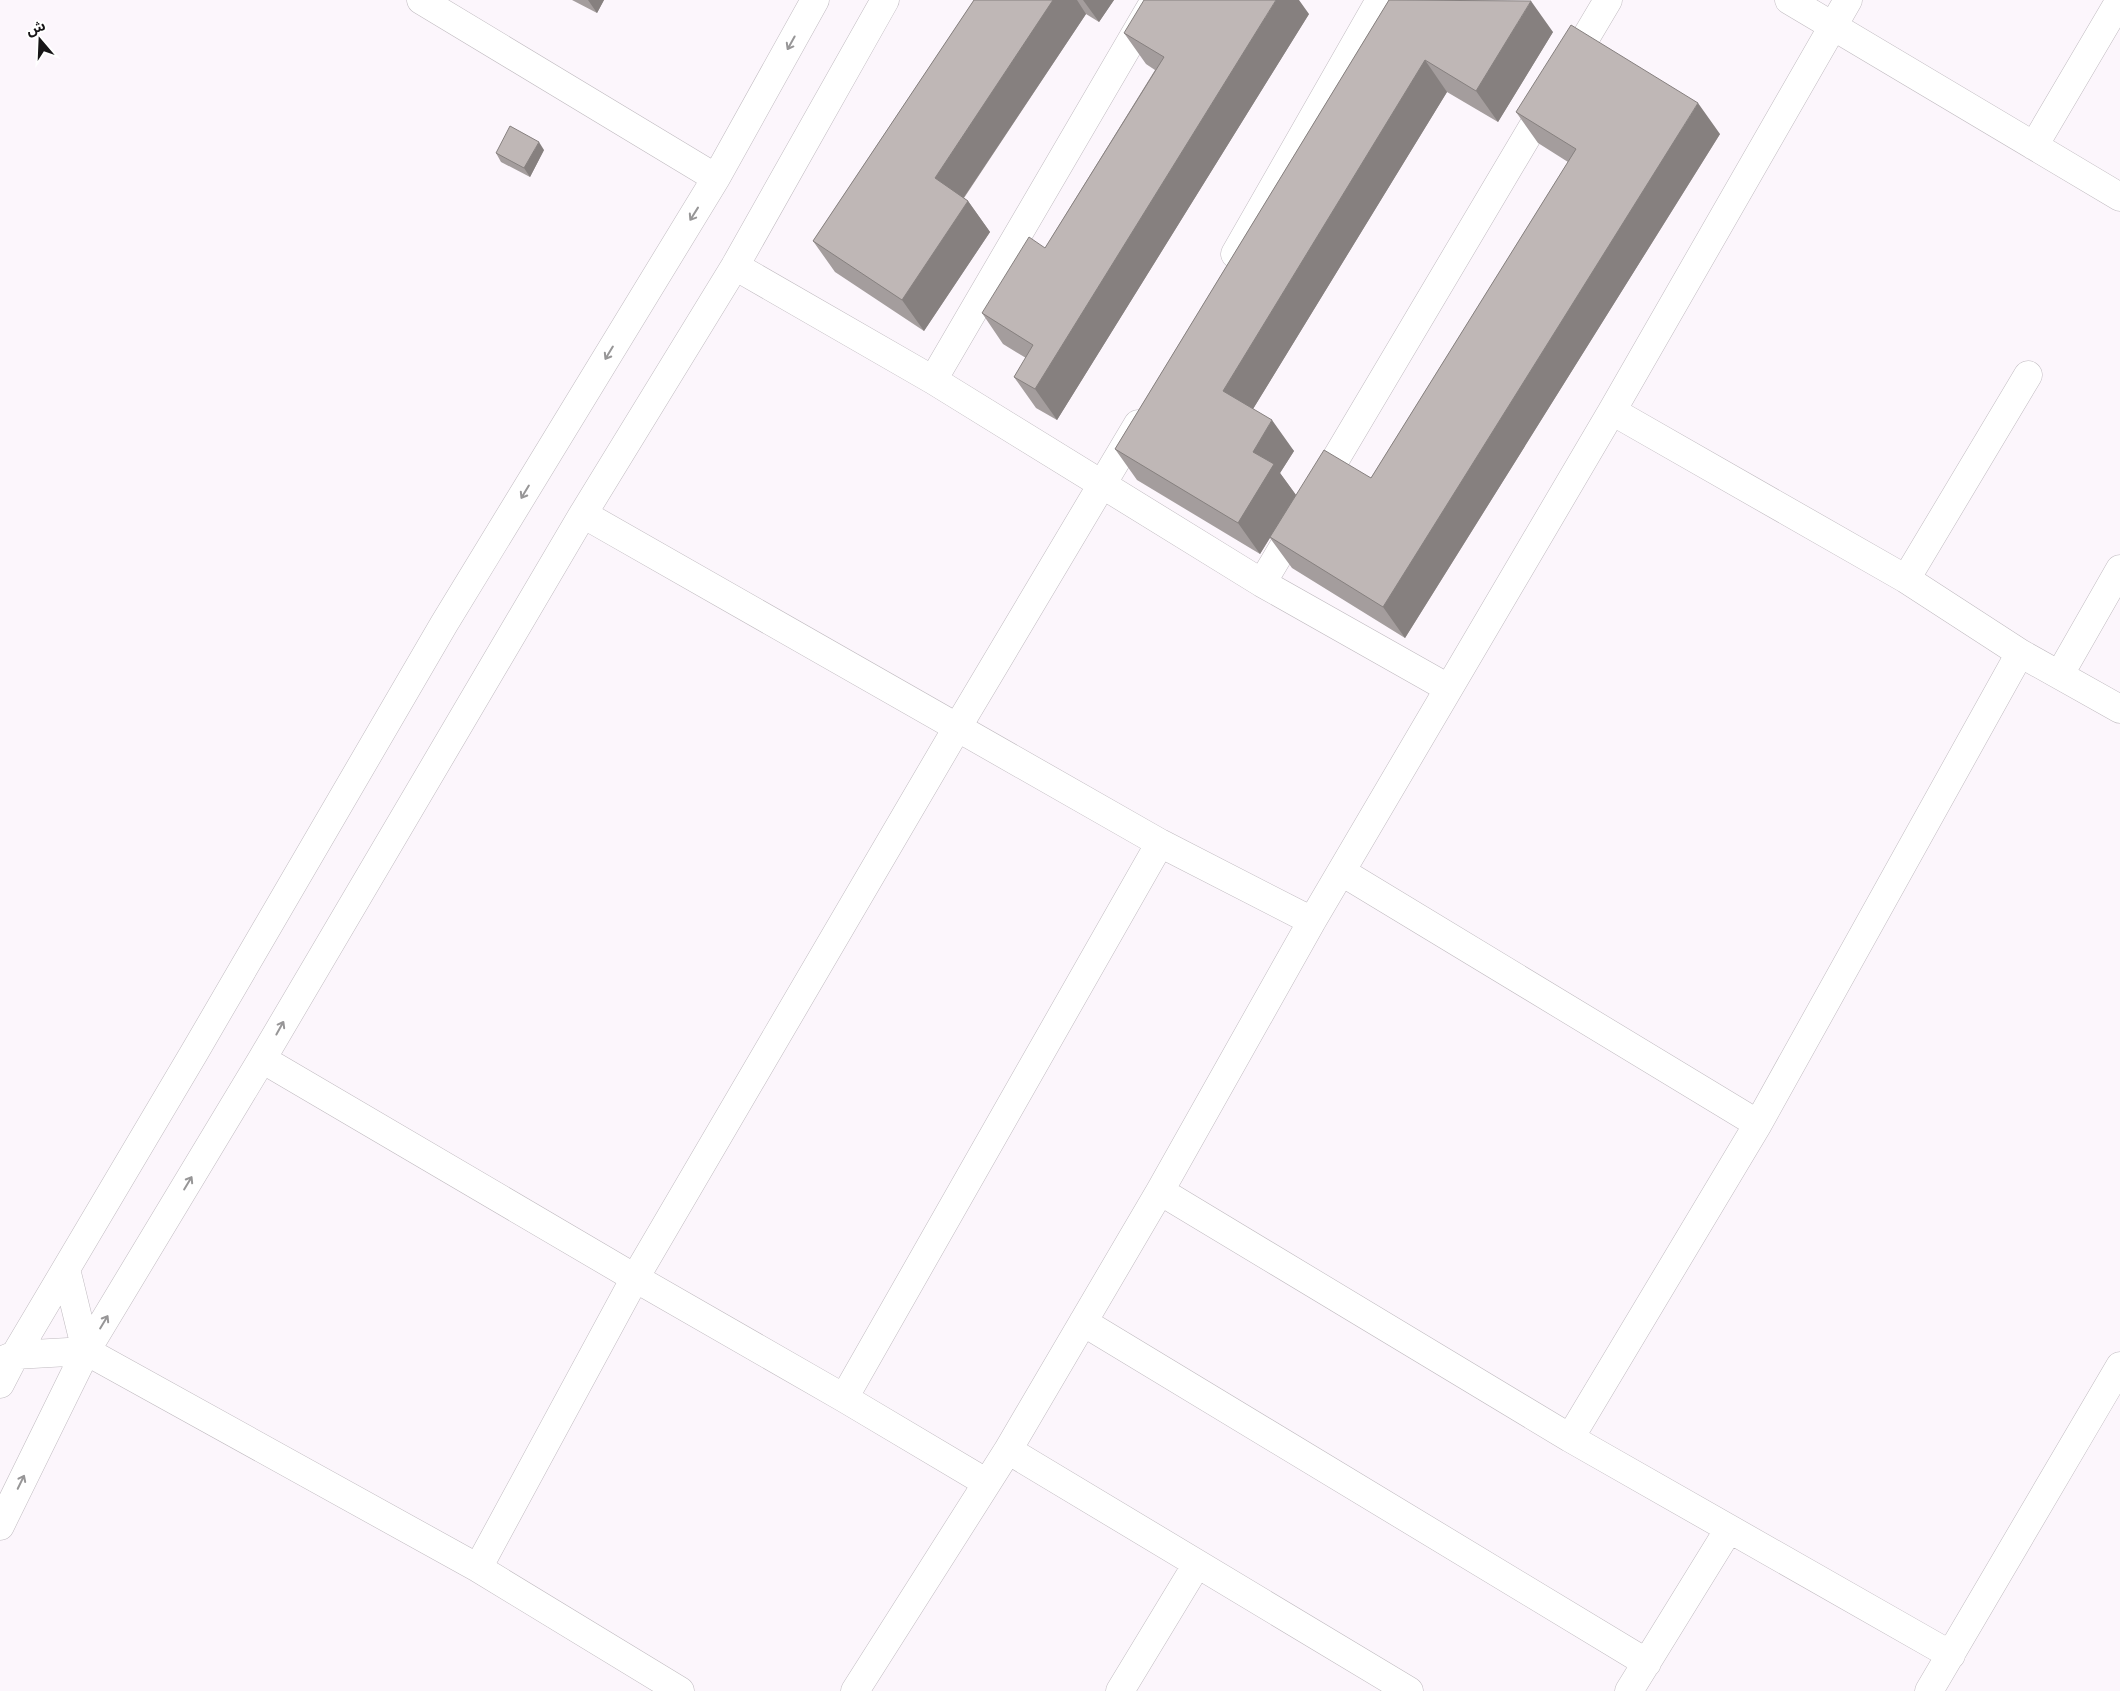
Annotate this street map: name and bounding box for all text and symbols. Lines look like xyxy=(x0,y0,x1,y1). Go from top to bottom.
text: ش xyxy=(23,14,48,40)
north arrow xyxy=(15,15,65,65)
one-way arrow xyxy=(786,35,796,49)
one-way arrow xyxy=(688,207,698,221)
one-way arrow xyxy=(604,346,614,360)
one-way arrow xyxy=(520,485,530,499)
one-way arrow xyxy=(275,1021,285,1036)
one-way arrow xyxy=(183,1176,193,1190)
one-way arrow xyxy=(99,1315,109,1329)
one-way arrow xyxy=(17,1475,27,1490)

